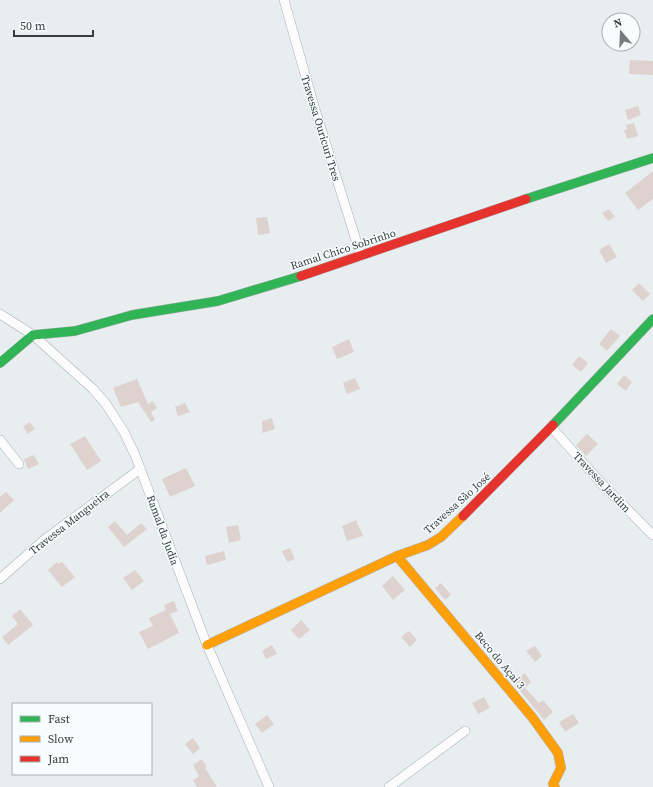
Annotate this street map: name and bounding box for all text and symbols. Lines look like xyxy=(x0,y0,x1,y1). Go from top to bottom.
scale bar xyxy=(14,12,93,38)
north arrow xyxy=(601,12,641,52)
text: N xyxy=(612,15,624,31)
text: 50 m xyxy=(20,18,46,34)
street label: Travessa Ouricuri Tres xyxy=(297,73,344,183)
street label: Ramal Chico Sobrinho xyxy=(289,225,398,274)
street label: Travessa Jardim xyxy=(569,449,634,516)
street label: Travessa São José xyxy=(421,469,494,537)
street label: Travessa Mangueira xyxy=(26,486,113,558)
street label: Ramal da Judia xyxy=(143,493,182,568)
street label: Beco do Açaí 3 xyxy=(471,628,528,693)
legend xyxy=(12,703,152,775)
text: Fast xyxy=(48,711,70,727)
text: Slow xyxy=(48,731,74,747)
text: Jam xyxy=(47,751,69,767)

